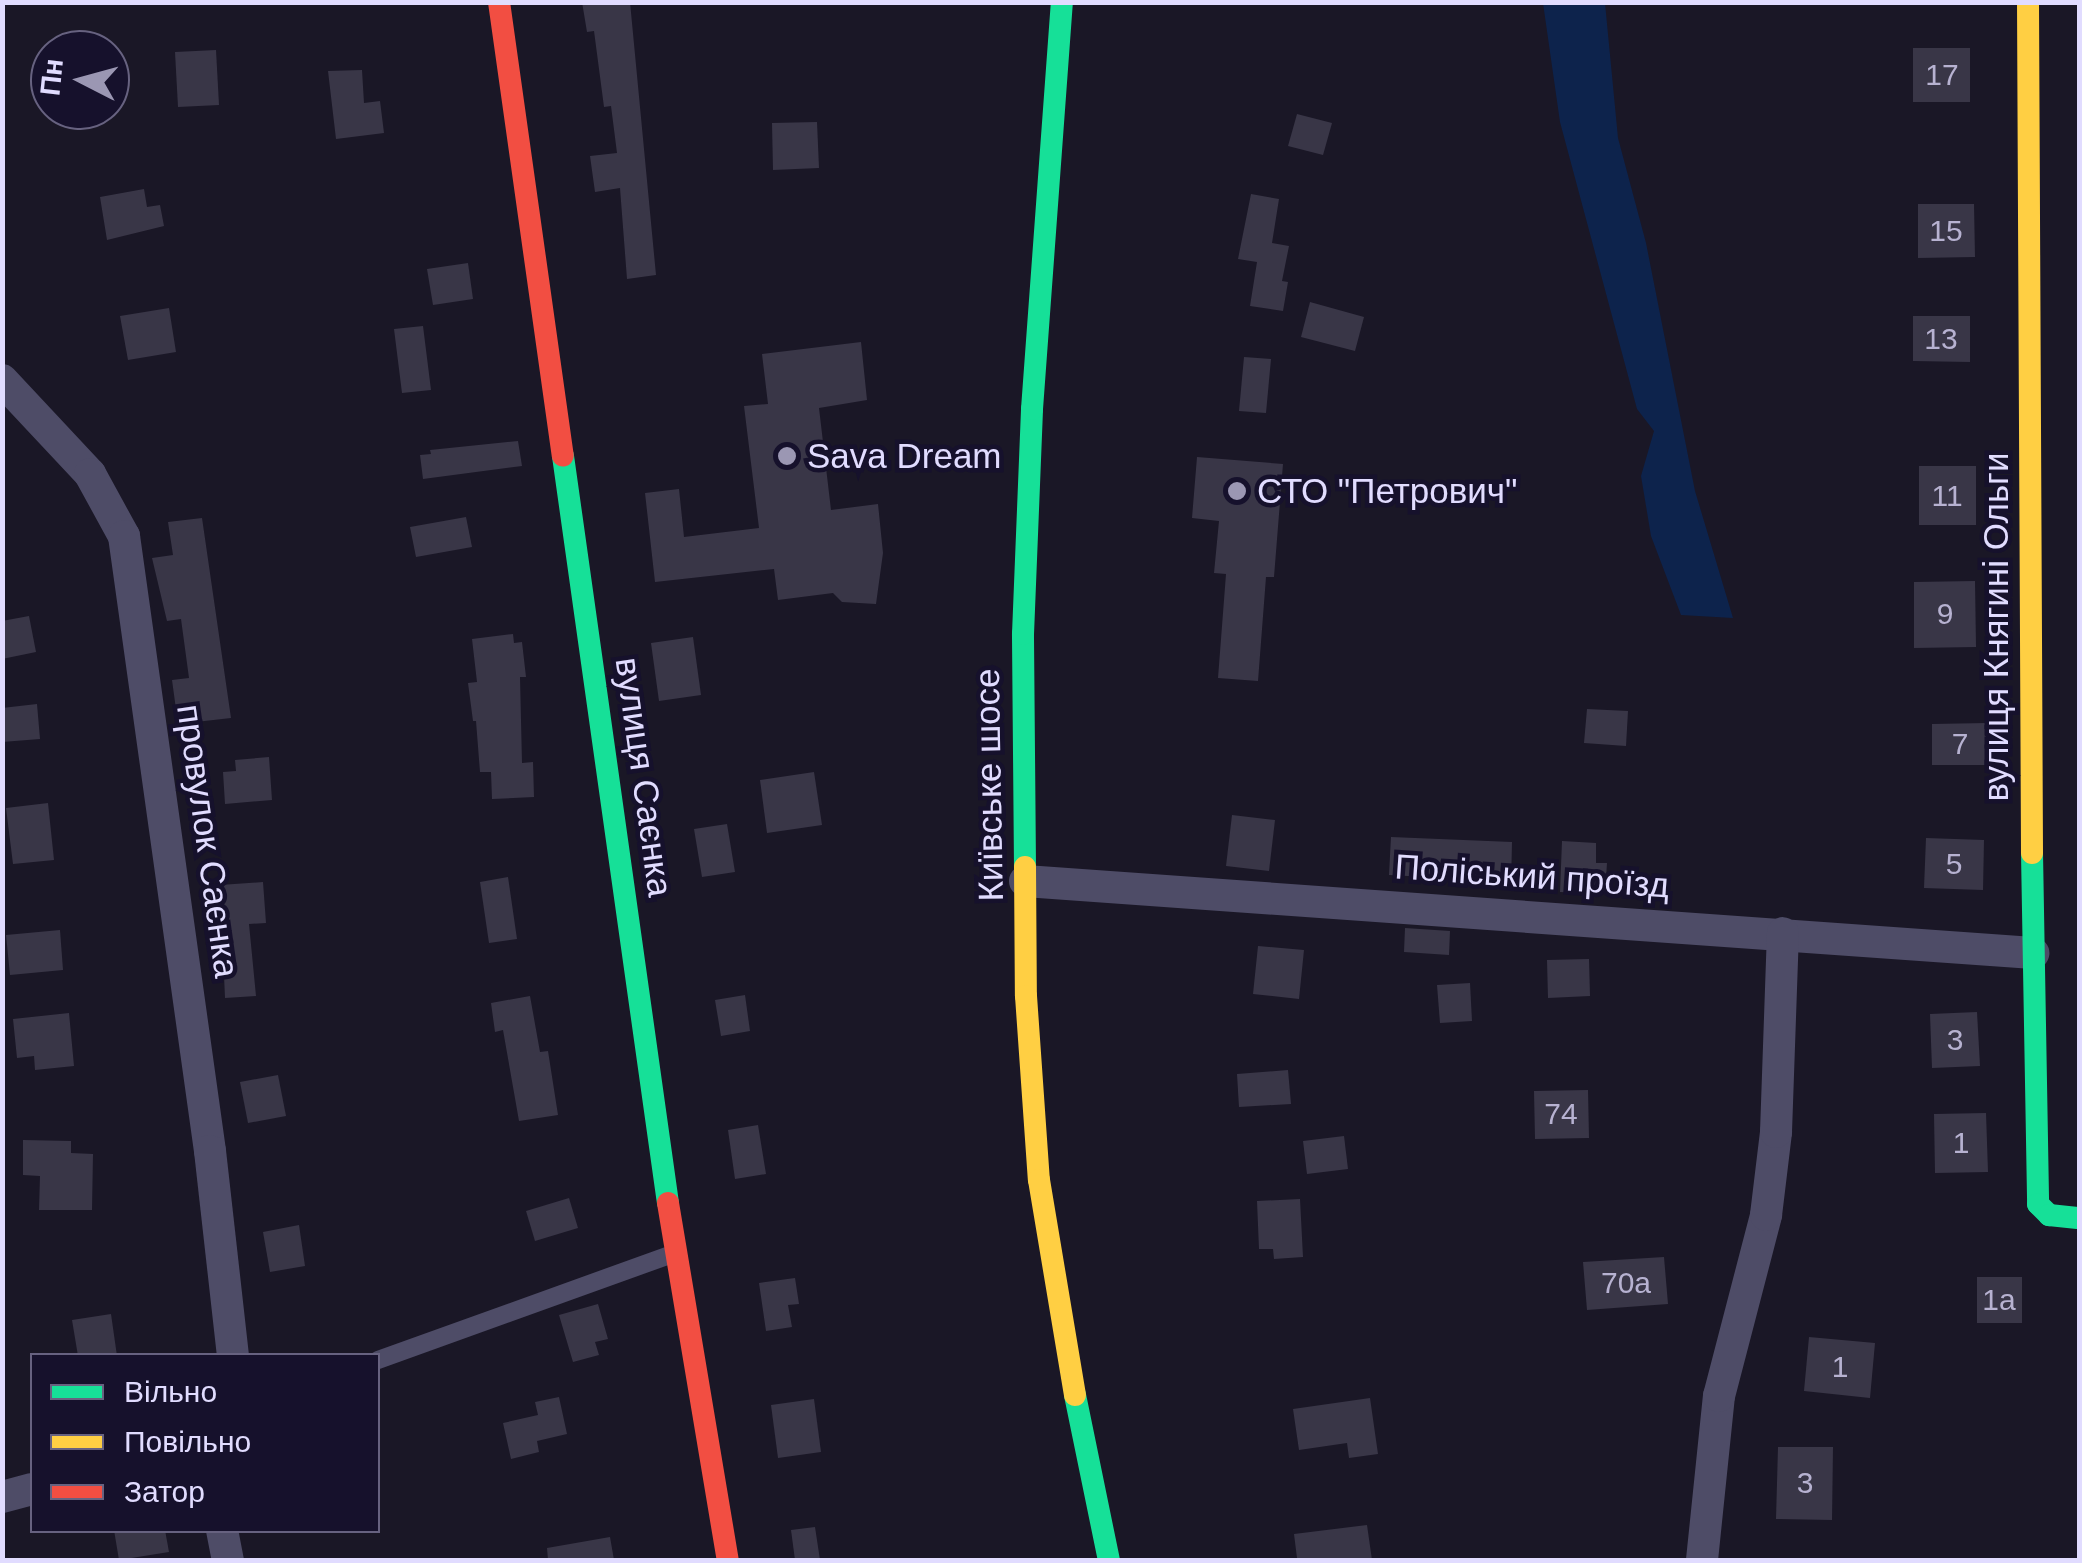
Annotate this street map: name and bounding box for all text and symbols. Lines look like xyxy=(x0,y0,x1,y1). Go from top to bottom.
north arrow xyxy=(30,30,130,130)
text: Пн xyxy=(34,57,69,97)
house number: 17 xyxy=(1925,57,1959,93)
house number: 15 xyxy=(1929,213,1963,249)
house number: 13 xyxy=(1924,321,1958,357)
place label: Sava Dream xyxy=(807,435,1002,477)
marker: Sava Dream xyxy=(776,445,798,467)
street label: вулиця Княгині Ольги xyxy=(1975,453,2017,801)
place label: СТО "Петрович" xyxy=(1257,470,1518,512)
house number: 11 xyxy=(1931,478,1963,514)
marker: СТО "Петрович" xyxy=(1226,480,1248,502)
house number: 9 xyxy=(1937,596,1953,632)
street label: вулиця Саєнка xyxy=(606,655,682,899)
street label: Київське шосе xyxy=(966,668,1012,902)
street label: провулок Саєнка xyxy=(168,702,248,980)
house number: 7 xyxy=(1952,726,1968,762)
street label: Поліський проїзд xyxy=(1393,845,1671,907)
house number: 5 xyxy=(1946,846,1962,882)
house number: 3 xyxy=(1947,1022,1963,1058)
house number: 74 xyxy=(1544,1096,1578,1132)
house number: 1 xyxy=(1953,1125,1969,1161)
house number: 70а xyxy=(1601,1265,1651,1301)
house number: 1а xyxy=(1982,1282,2016,1318)
house number: 1 xyxy=(1832,1349,1848,1385)
legend xyxy=(30,1353,380,1533)
text: Вільно xyxy=(124,1375,217,1408)
text: Повільно xyxy=(124,1425,251,1458)
house number: 3 xyxy=(1797,1465,1813,1501)
text: Затор xyxy=(124,1475,205,1508)

